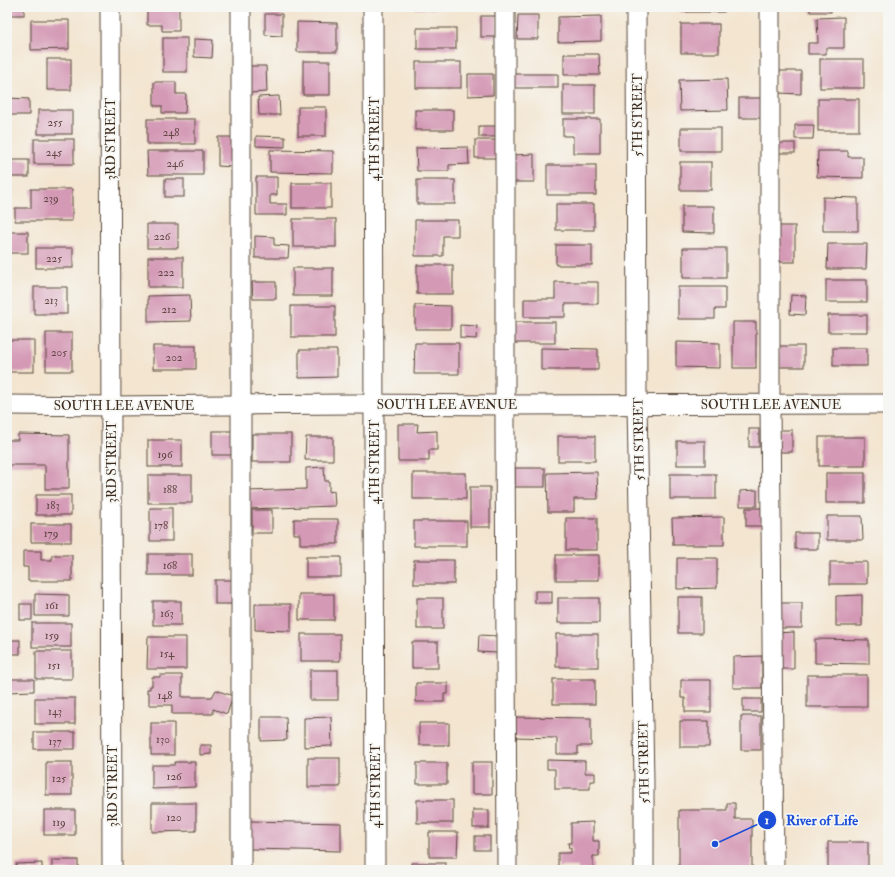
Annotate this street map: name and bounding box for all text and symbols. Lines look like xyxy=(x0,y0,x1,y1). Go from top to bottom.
street label: 5TH STREET xyxy=(630,73,646,157)
street label: 4TH STREET xyxy=(367,96,383,181)
street label: 3RD STREET xyxy=(103,98,119,180)
house number: 255 xyxy=(47,116,63,129)
house number: 248 xyxy=(163,126,179,139)
house number: 245 xyxy=(46,146,62,159)
house number: 246 xyxy=(166,157,185,170)
house number: 239 xyxy=(43,192,59,205)
house number: 226 xyxy=(154,230,172,243)
house number: 225 xyxy=(46,252,62,265)
house number: 222 xyxy=(158,266,175,279)
house number: 213 xyxy=(44,294,58,307)
house number: 212 xyxy=(161,303,177,316)
house number: 205 xyxy=(51,346,67,359)
house number: 202 xyxy=(166,351,183,364)
street label: SOUTH LEE AVENUE xyxy=(377,397,517,413)
street label: 5TH STREET xyxy=(630,397,648,481)
street label: SOUTH LEE AVENUE xyxy=(701,397,841,413)
street label: SOUTH LEE AVENUE xyxy=(54,398,194,414)
street label: 4TH STREET xyxy=(367,419,383,504)
street label: 3RD STREET xyxy=(104,421,120,503)
house number: 196 xyxy=(157,448,174,461)
house number: 188 xyxy=(163,483,177,496)
house number: 183 xyxy=(46,499,60,512)
house number: 178 xyxy=(154,519,168,532)
house number: 179 xyxy=(44,527,58,540)
house number: 168 xyxy=(163,559,177,572)
house number: 161 xyxy=(45,599,59,612)
house number: 163 xyxy=(160,607,174,620)
house number: 159 xyxy=(45,629,59,642)
house number: 154 xyxy=(160,647,175,660)
house number: 151 xyxy=(48,659,60,672)
house number: 148 xyxy=(157,689,173,702)
house number: 143 xyxy=(48,705,62,718)
street label: 5TH STREET xyxy=(635,720,653,804)
house number: 130 xyxy=(156,733,170,746)
house number: 137 xyxy=(48,735,62,748)
street label: 4TH STREET xyxy=(368,743,384,828)
street label: 3RD STREET xyxy=(105,745,121,827)
house number: 126 xyxy=(166,770,183,783)
house number: 125 xyxy=(52,772,66,785)
callout: River of Life xyxy=(757,807,866,833)
house number: 120 xyxy=(166,811,182,824)
text: River of Life xyxy=(786,812,858,829)
text: 1 xyxy=(765,813,769,828)
house number: 119 xyxy=(52,816,66,829)

